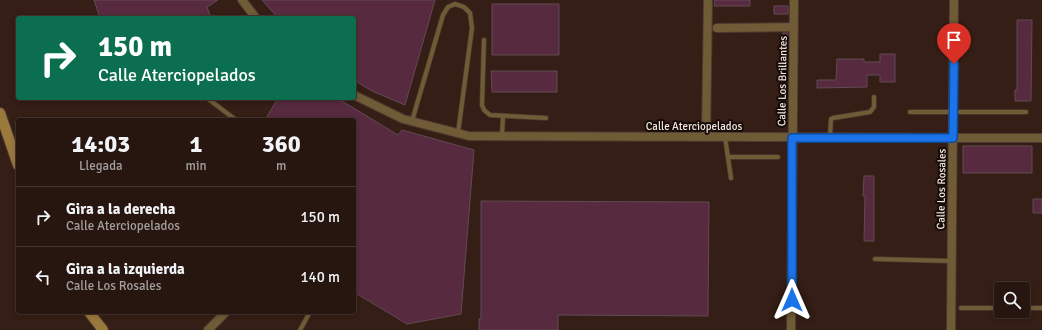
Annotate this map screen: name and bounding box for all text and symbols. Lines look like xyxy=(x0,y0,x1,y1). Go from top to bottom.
pin xyxy=(937,23,971,64)
icon: arrive xyxy=(943,29,965,51)
text: 150 m xyxy=(98,30,172,64)
icon: right xyxy=(32,32,84,84)
street label: Calle Los Brillantes xyxy=(775,36,790,126)
text: Calle Aterciopelados xyxy=(98,64,256,86)
street label: Calle Aterciopelados xyxy=(646,120,742,133)
text: 14:03 xyxy=(71,129,130,159)
text: 1 xyxy=(190,129,202,159)
text: 360 xyxy=(262,129,301,159)
street label: Calle Los Rosales xyxy=(934,148,949,229)
text: Llegada xyxy=(79,158,123,174)
text: min xyxy=(186,158,207,174)
text: m xyxy=(276,158,286,174)
text: Gira a la derecha xyxy=(66,200,176,218)
icon: right xyxy=(32,206,54,228)
text: 150 m xyxy=(300,208,340,226)
text: Calle Aterciopelados xyxy=(66,218,180,234)
text: Gira a la izquierda xyxy=(66,260,185,278)
icon: left xyxy=(32,266,54,288)
text: 140 m xyxy=(300,268,340,286)
text: Calle Los Rosales xyxy=(66,278,161,294)
position arrow xyxy=(771,279,813,321)
map controls xyxy=(994,282,1030,318)
button: search xyxy=(994,282,1030,318)

